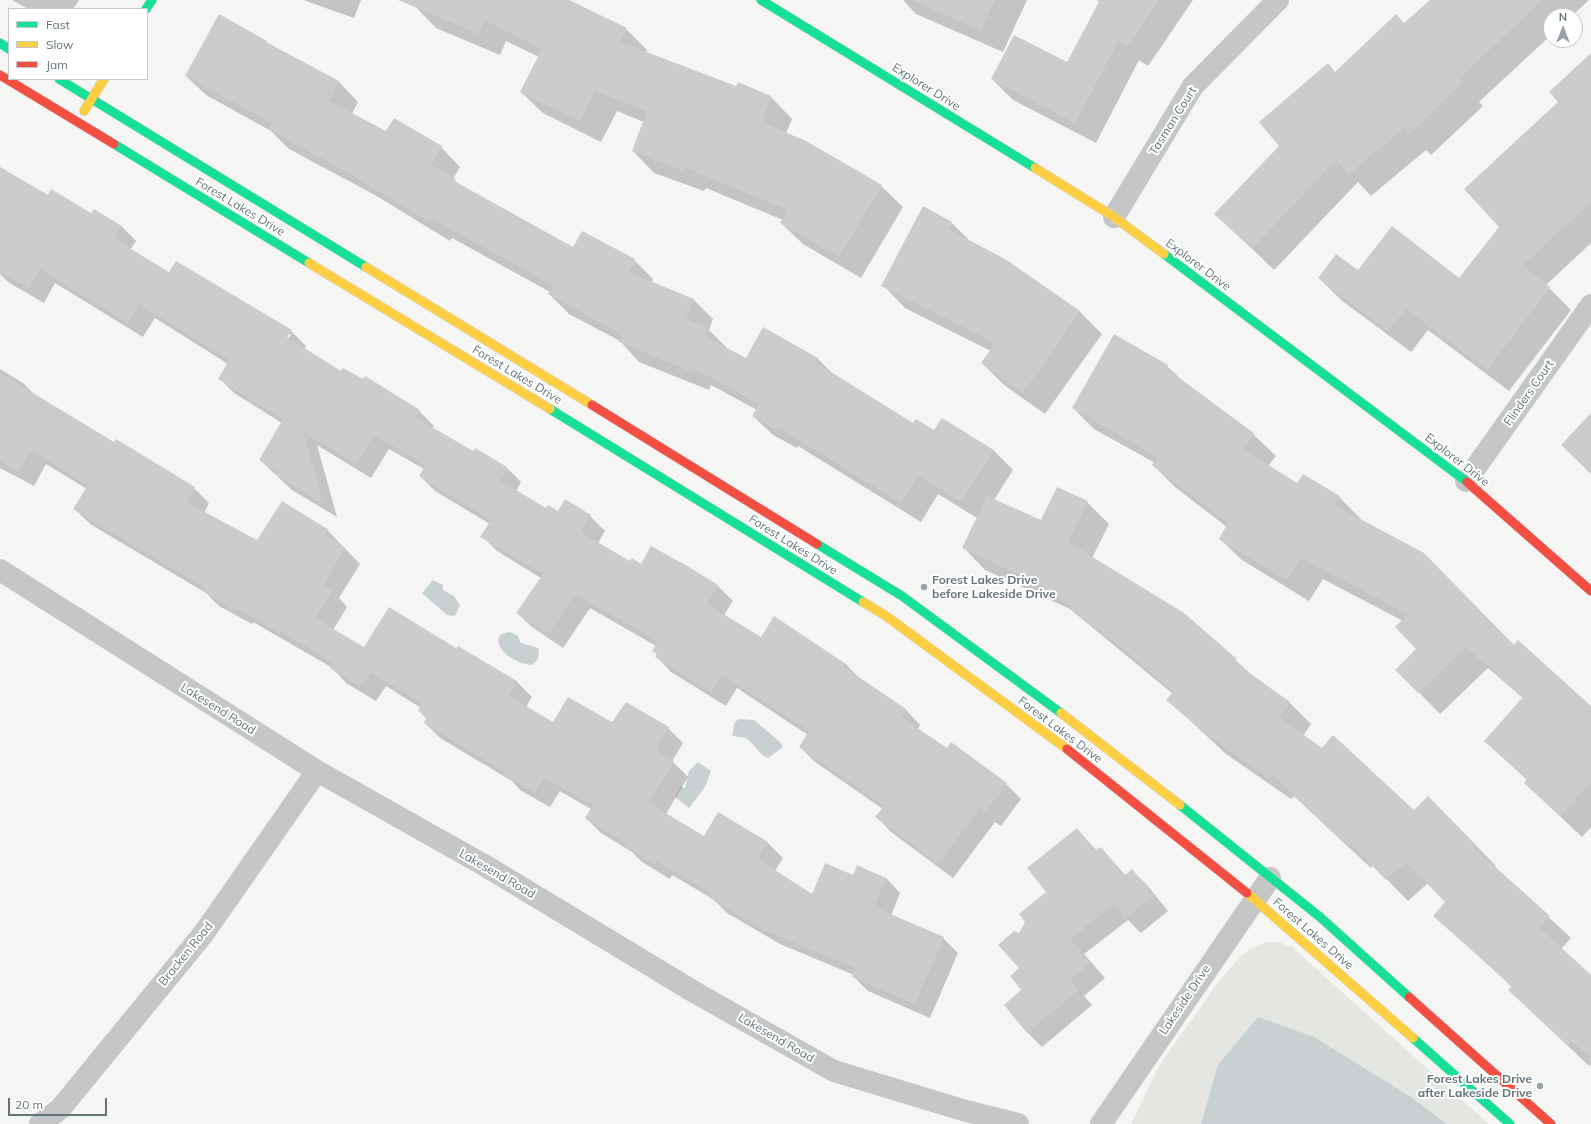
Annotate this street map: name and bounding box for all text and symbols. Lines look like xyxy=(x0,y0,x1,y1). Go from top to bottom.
legend xyxy=(8,8,148,80)
north arrow xyxy=(1543,8,1583,48)
text: N xyxy=(1559,10,1567,24)
text: Fast xyxy=(46,17,70,32)
text: Slow xyxy=(46,37,74,52)
text: Jam xyxy=(46,57,68,72)
street label: Explorer Drive xyxy=(889,60,963,114)
street label: Tasman Court xyxy=(1146,84,1200,158)
street label: Forest Lakes Drive xyxy=(193,175,287,239)
street label: Explorer Drive xyxy=(1163,236,1233,294)
street label: Forest Lakes Drive xyxy=(470,343,564,407)
street label: Flinders Court xyxy=(1501,357,1557,429)
street label: Explorer Drive xyxy=(1422,430,1492,490)
street label: Forest Lakes Drive xyxy=(746,512,840,578)
place label: Forest Lakes Drive before Lakeside Drive xyxy=(932,573,1056,601)
marker: Forest Lakes Drive before Lakeside Drive xyxy=(919,582,929,592)
street label: Lakesend Road xyxy=(178,680,258,738)
street label: Forest Lakes Drive xyxy=(1015,694,1105,766)
street label: Lakesend Road xyxy=(456,846,538,902)
street label: Forest Lakes Drive xyxy=(1270,895,1356,973)
street label: Bracken Road xyxy=(156,919,216,989)
street label: Lakeside Drive xyxy=(1156,962,1214,1038)
street label: Lakesend Road xyxy=(735,1010,817,1066)
place label: Forest Lakes Drive after Lakeside Drive xyxy=(1418,1072,1532,1100)
marker: Forest Lakes Drive after Lakeside Drive xyxy=(1535,1081,1545,1091)
scale bar xyxy=(10,1090,109,1116)
text: 20 m xyxy=(15,1097,43,1112)

